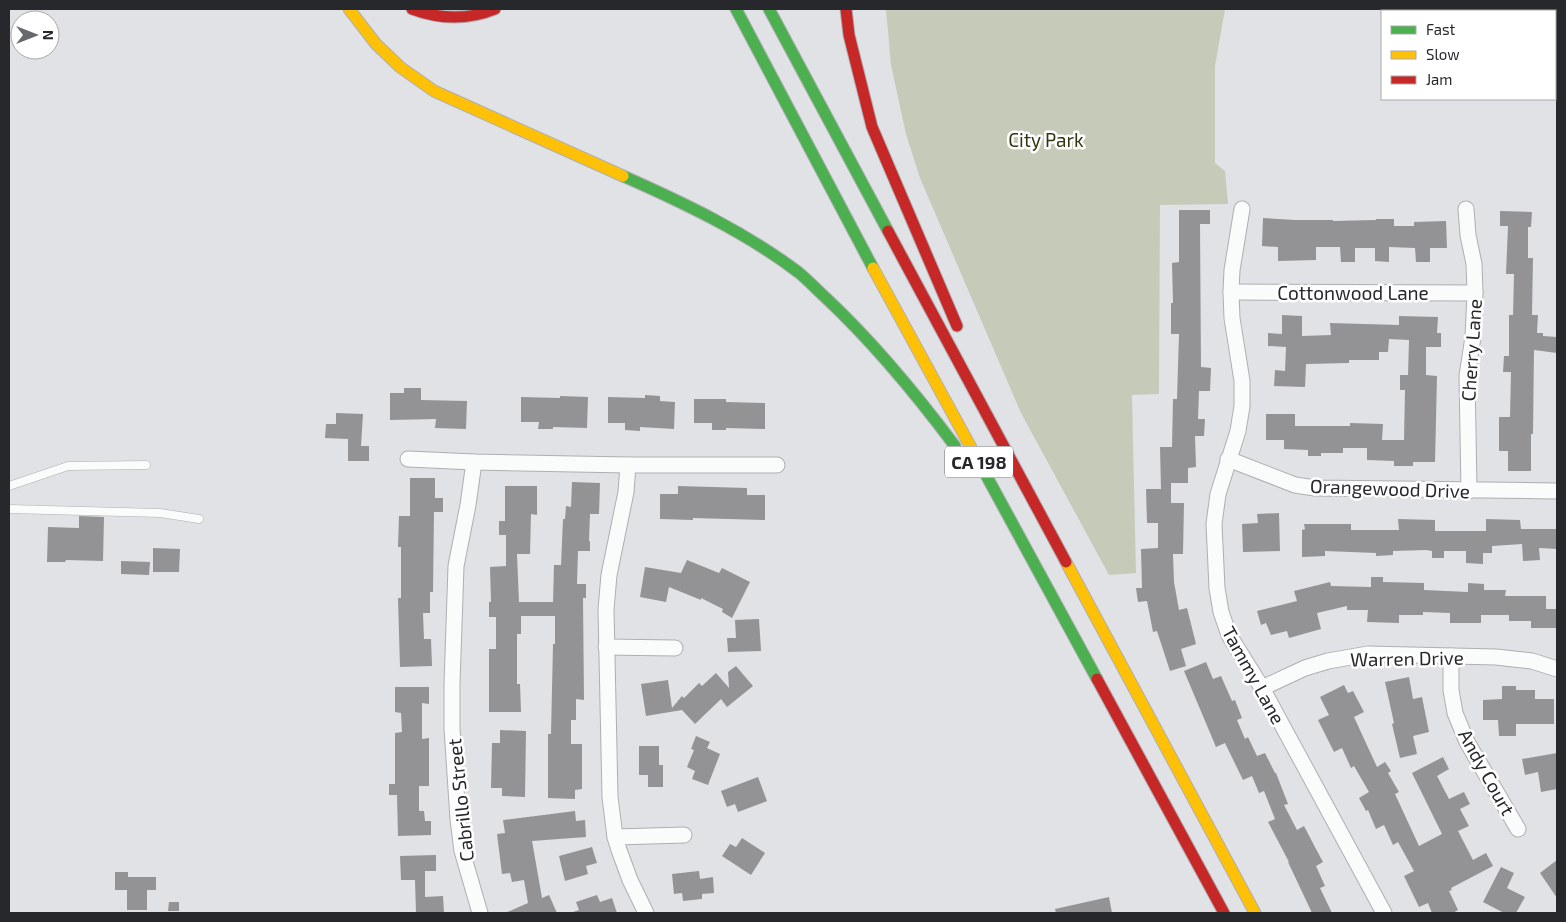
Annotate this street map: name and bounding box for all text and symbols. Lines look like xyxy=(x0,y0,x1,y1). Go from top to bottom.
north arrow xyxy=(10,10,60,60)
legend xyxy=(1381,10,1556,100)
text: Fast xyxy=(1426,20,1456,38)
text: N xyxy=(40,30,57,40)
text: Slow xyxy=(1426,45,1460,63)
text: Jam xyxy=(1426,70,1452,88)
park label: City Park xyxy=(1008,128,1084,151)
street label: Cottonwood Lane xyxy=(1277,281,1429,304)
street label: Cherry Lane xyxy=(1456,298,1486,402)
road number: CA 198 xyxy=(945,447,1013,478)
street label: Orangewood Drive xyxy=(1310,474,1470,502)
street label: Tammy Lane xyxy=(1218,622,1290,728)
street label: Warren Drive xyxy=(1350,646,1464,670)
street label: Andy Court xyxy=(1454,725,1520,819)
street label: Cabrillo Street xyxy=(442,737,478,863)

